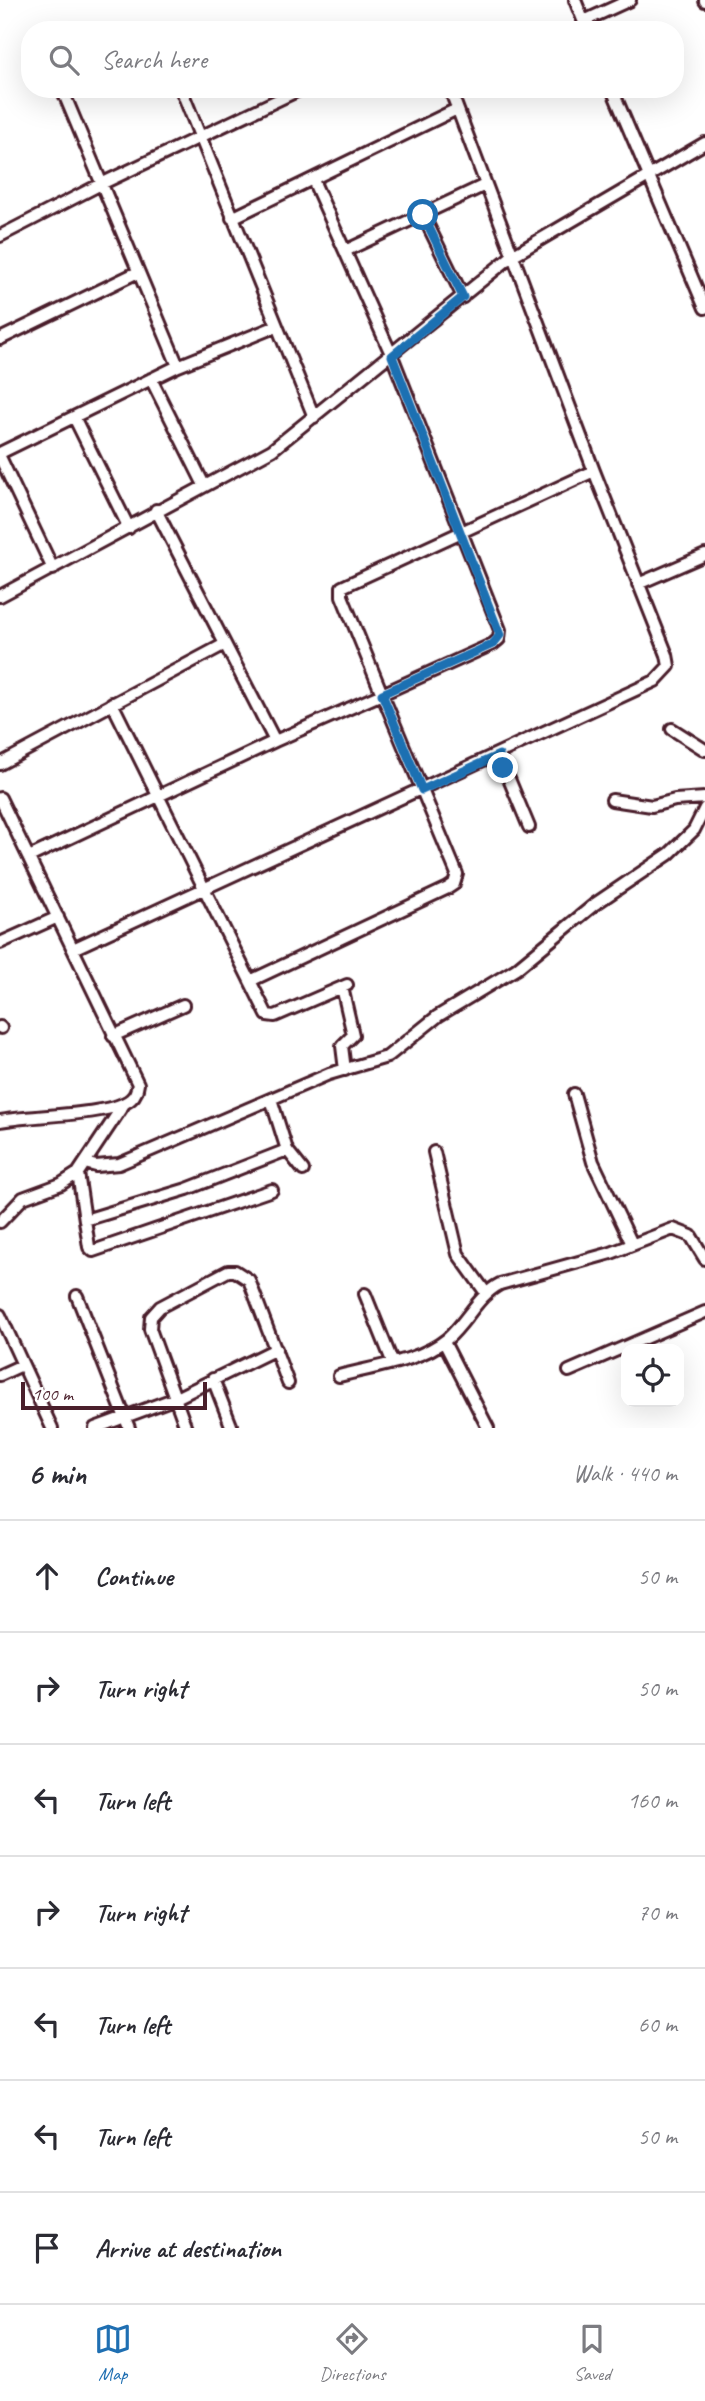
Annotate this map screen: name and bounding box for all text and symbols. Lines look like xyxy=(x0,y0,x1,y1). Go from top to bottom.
search box xyxy=(21,21,684,98)
icon: search xyxy=(45,41,83,79)
text: Search here xyxy=(101,43,207,76)
route start xyxy=(407,199,438,230)
route end xyxy=(487,752,518,783)
map controls xyxy=(621,1344,684,1407)
button: locate xyxy=(621,1344,684,1407)
scale bar xyxy=(21,1379,206,1411)
text: 100 m xyxy=(32,1382,73,1406)
text: 6 min xyxy=(28,1455,86,1493)
text: Walk · 440 m xyxy=(573,1459,677,1488)
icon: ahead xyxy=(28,1557,66,1595)
text: Continue xyxy=(95,1560,173,1593)
text: 50 m xyxy=(638,1562,677,1591)
icon: right xyxy=(28,1669,66,1707)
text: Turn right xyxy=(95,1672,186,1705)
text: 50 m xyxy=(638,1674,677,1703)
icon: left xyxy=(28,1781,66,1819)
text: Turn left xyxy=(95,1784,170,1817)
text: 160 m xyxy=(628,1786,677,1815)
icon: right xyxy=(28,1893,66,1931)
text: Turn right xyxy=(95,1896,186,1929)
text: 70 m xyxy=(638,1898,677,1927)
icon: left xyxy=(28,2005,66,2043)
text: Turn left xyxy=(95,2008,170,2041)
text: 60 m xyxy=(638,2010,677,2039)
icon: left xyxy=(28,2117,66,2155)
text: Turn left xyxy=(95,2120,170,2153)
text: 50 m xyxy=(638,2122,677,2151)
icon: arrive xyxy=(28,2229,66,2267)
text: Arrive at destination xyxy=(95,2232,281,2265)
tab: Map xyxy=(94,2320,132,2386)
tab: Directions xyxy=(319,2320,386,2386)
tab: Saved xyxy=(573,2320,611,2386)

